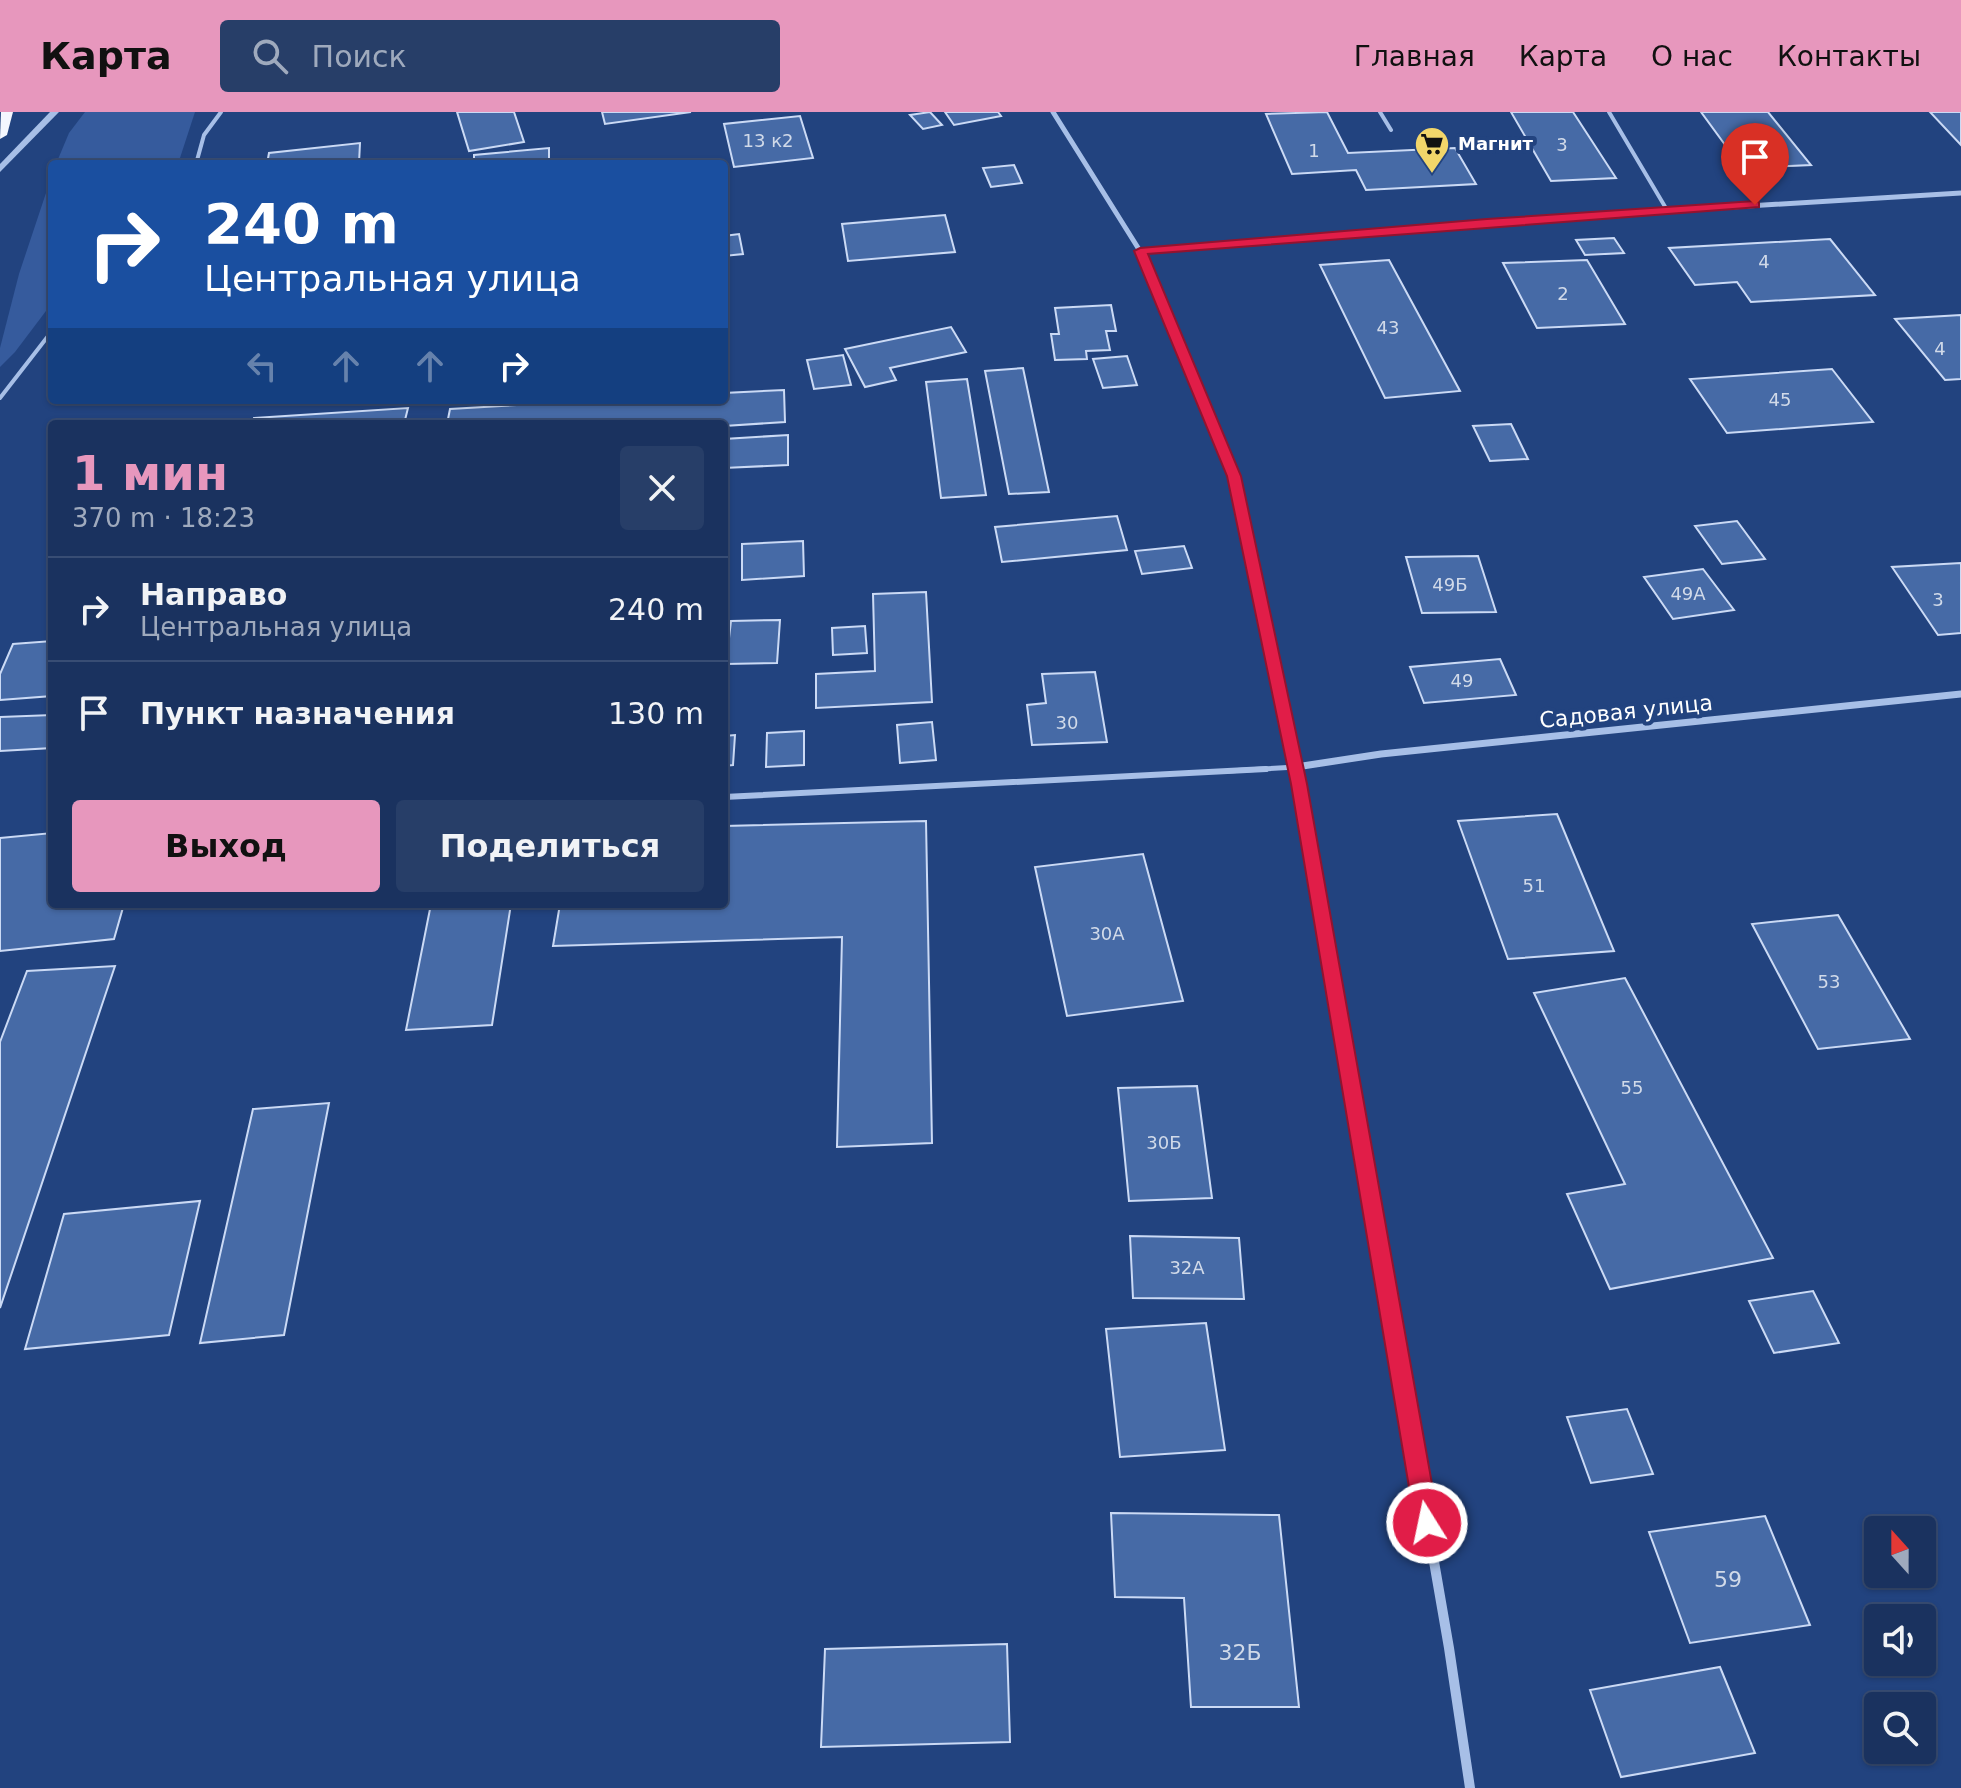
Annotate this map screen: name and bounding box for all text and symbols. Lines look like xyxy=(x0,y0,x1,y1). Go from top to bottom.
search box xyxy=(220,20,780,92)
text: Карта xyxy=(40,34,172,78)
icon: search xyxy=(248,34,292,78)
text: Поиск xyxy=(312,39,407,74)
text: Главная xyxy=(1354,40,1475,73)
text: Карта xyxy=(1519,40,1607,73)
text: О нас xyxy=(1651,40,1733,73)
text: Контакты xyxy=(1777,40,1921,73)
pin xyxy=(1721,123,1789,205)
supermarket icon: Магнит xyxy=(1413,125,1451,175)
house number: 13 к2 xyxy=(743,130,793,151)
place label: Магнит xyxy=(1458,133,1534,154)
house number: 3 xyxy=(1556,134,1568,155)
icon: arrive xyxy=(1733,135,1777,179)
house number: 1 xyxy=(1308,140,1320,161)
text: 240 m xyxy=(204,191,399,256)
icon: right xyxy=(72,192,176,296)
house number: 4 xyxy=(1758,251,1770,272)
text: Центральная улица xyxy=(204,258,581,299)
house number: 2 xyxy=(1557,283,1569,304)
house number: 43 xyxy=(1377,317,1399,338)
house number: 4 xyxy=(1934,338,1946,359)
icon: left xyxy=(240,344,284,388)
icon: ahead xyxy=(324,344,368,388)
icon: ahead xyxy=(408,344,452,388)
icon: right xyxy=(492,344,536,388)
house number: 45 xyxy=(1769,389,1791,410)
text: 1 мин xyxy=(72,445,228,501)
button: close xyxy=(620,446,704,530)
text: 370 m · 18:23 xyxy=(72,503,255,533)
house number: 49Б xyxy=(1432,574,1468,595)
text: Направо xyxy=(140,577,287,612)
house number: 49А xyxy=(1670,583,1706,604)
icon: right xyxy=(72,587,116,631)
house number: 3 xyxy=(1932,589,1944,610)
text: 240 m xyxy=(608,592,704,627)
text: Центральная улица xyxy=(140,612,412,642)
house number: 49 xyxy=(1451,670,1473,691)
street label: Садовая улица xyxy=(1538,690,1714,733)
icon: arrive xyxy=(72,691,116,735)
text: Пункт назначения xyxy=(140,696,455,731)
text: 130 m xyxy=(608,696,704,731)
house number: 30 xyxy=(1056,712,1078,733)
button: Выход xyxy=(72,800,380,892)
button: Поделиться xyxy=(396,800,704,892)
house number: 51 xyxy=(1523,875,1545,896)
house number: 30А xyxy=(1089,923,1125,944)
house number: 53 xyxy=(1818,971,1840,992)
house number: 55 xyxy=(1621,1077,1643,1098)
house number: 30Б xyxy=(1146,1132,1182,1153)
house number: 32А xyxy=(1169,1257,1205,1278)
position arrow xyxy=(1385,1481,1469,1565)
north arrow xyxy=(1864,1516,1936,1588)
map controls xyxy=(1864,1516,1936,1764)
house number: 59 xyxy=(1714,1567,1742,1592)
button: sound xyxy=(1864,1604,1936,1676)
house number: 32Б xyxy=(1218,1640,1262,1665)
button: search xyxy=(1864,1692,1936,1764)

